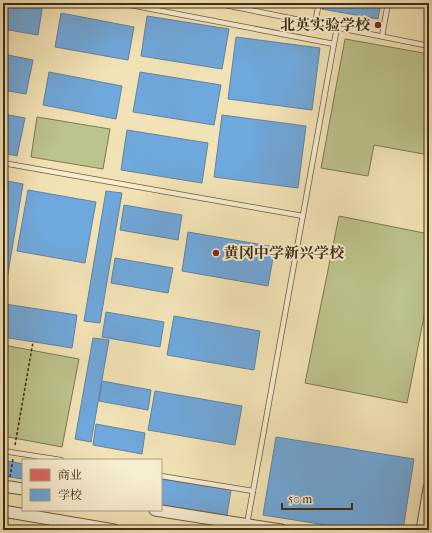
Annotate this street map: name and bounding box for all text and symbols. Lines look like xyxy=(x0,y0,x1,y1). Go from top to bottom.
place label: 北英实验学校 xyxy=(280,16,371,34)
marker: 北英实验学校 xyxy=(373,20,383,30)
place label: 黄冈中学新兴学校 xyxy=(224,244,345,262)
marker: 黄冈中学新兴学校 xyxy=(211,248,221,258)
legend xyxy=(22,459,162,511)
text: 商业 xyxy=(58,468,82,482)
scale bar xyxy=(282,485,352,511)
text: 学校 xyxy=(58,488,82,502)
text: 50 m xyxy=(288,492,312,506)

